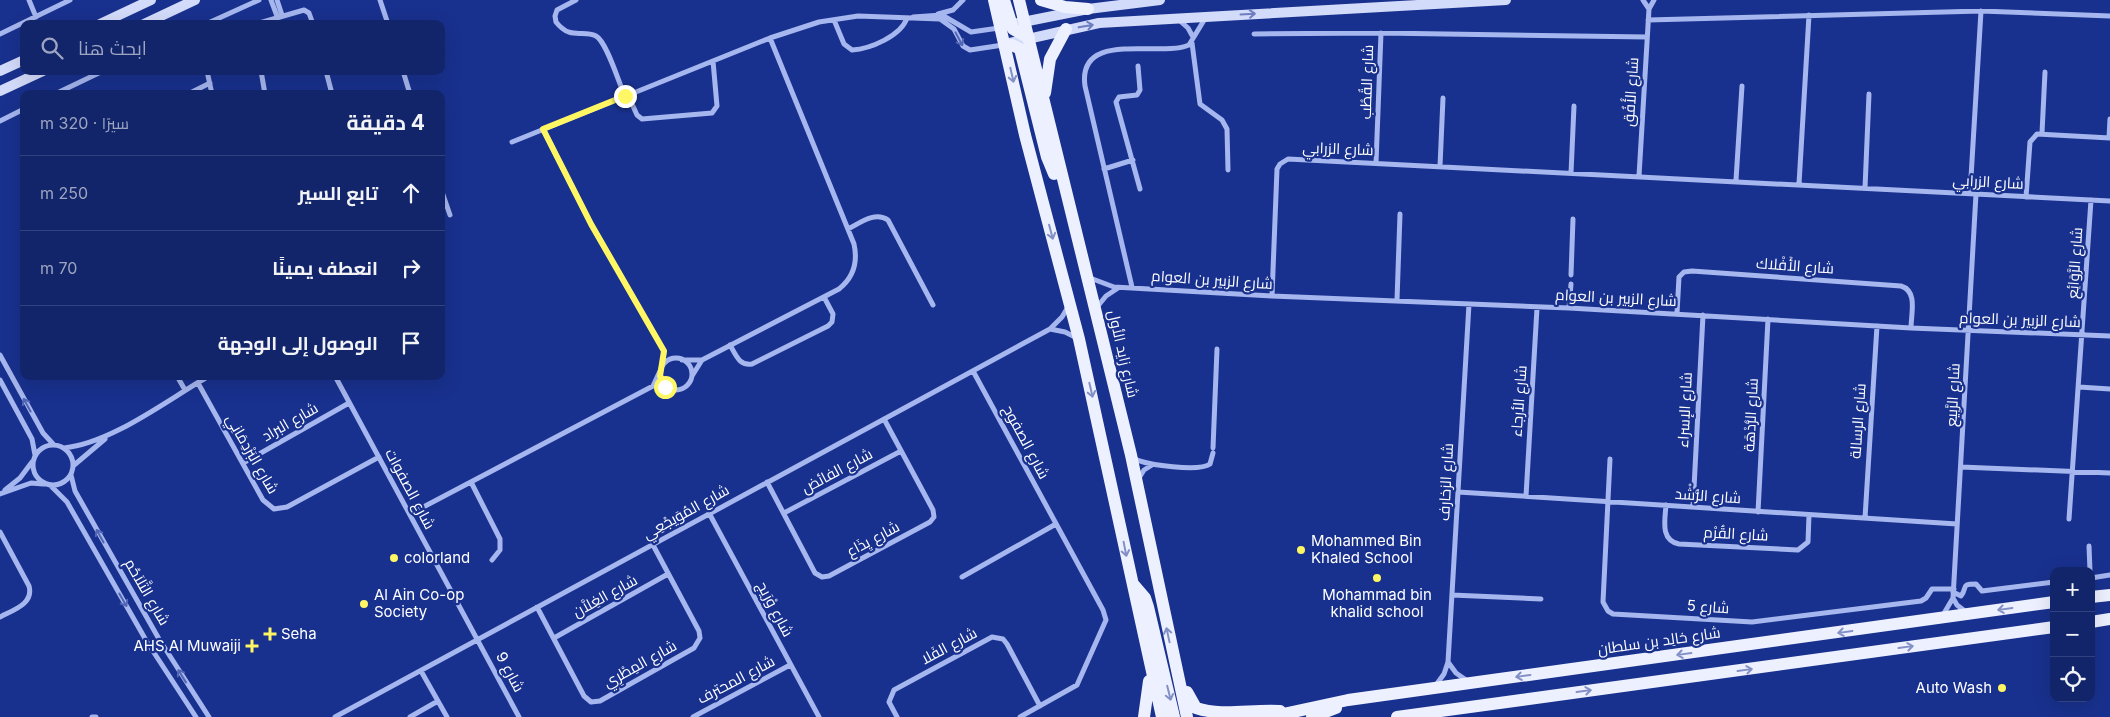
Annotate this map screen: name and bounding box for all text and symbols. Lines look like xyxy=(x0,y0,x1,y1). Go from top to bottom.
one-way arrow xyxy=(1239,10,1255,19)
search box xyxy=(20,20,445,75)
one-way arrow xyxy=(1077,20,1093,30)
one-way arrow xyxy=(954,31,964,46)
icon: search xyxy=(38,34,66,62)
text: ابحث هنا xyxy=(78,37,147,60)
street label: شارع القُطُب xyxy=(1356,44,1379,120)
street label: شارع الأُفُق xyxy=(1618,57,1644,127)
one-way arrow xyxy=(1008,66,1017,82)
route end xyxy=(614,85,637,108)
text: 4 دقيقة xyxy=(346,110,425,135)
text: سيرًا · 320 m xyxy=(40,113,129,133)
street label: شارع الزرابي xyxy=(1302,138,1374,162)
street label: شارع الزرابي xyxy=(1952,170,2024,196)
icon: ahead xyxy=(397,179,425,207)
text: تابع السير xyxy=(298,182,378,205)
text: 250 m xyxy=(40,183,88,203)
one-way arrow xyxy=(1046,224,1056,240)
street label: شارع الرَّوَائِع xyxy=(2063,227,2088,299)
street label: شارع الأَفْلاك xyxy=(1755,253,1835,280)
icon: right xyxy=(397,254,425,282)
text: انعطف يمينًا xyxy=(272,257,378,280)
text: 70 m xyxy=(40,258,77,278)
street label: شارع الزبير بن العوام xyxy=(1151,266,1273,295)
street label: شارع الزبير بن العوام xyxy=(1555,285,1677,312)
street label: شارع زايد الأول xyxy=(1102,308,1143,400)
street label: شارع الزبير بن العوام xyxy=(1959,308,2081,333)
icon: arrive xyxy=(397,329,425,357)
text: الوصول إلى الوجهة xyxy=(218,332,378,355)
street label: شارع الرَّبِيع xyxy=(1941,363,1966,427)
street label: شارع الأرجاء xyxy=(1507,364,1532,438)
street label: شارع الإسراء xyxy=(1673,372,1698,448)
route start xyxy=(654,376,677,399)
street label: شارع الرُّدْهَة xyxy=(1739,378,1764,452)
one-way arrow xyxy=(1087,381,1096,397)
street label: شارع الرسالة xyxy=(1845,383,1872,459)
one-way arrow xyxy=(22,398,31,413)
street label: شارع البراد xyxy=(258,398,322,447)
street label: شارع الصفوح xyxy=(997,401,1054,483)
street label: شارع البَرْدِمَانِي xyxy=(219,410,283,499)
street label: شارع الزخارف xyxy=(1434,442,1459,522)
street label: شارع الفائض xyxy=(798,444,877,499)
street label: شارع الصفوات xyxy=(380,445,440,533)
street label: شارع المُوَيجْعِي xyxy=(639,480,734,546)
street label: شارع الرُّشْد xyxy=(1674,483,1742,509)
street label: شارع يِذَاع xyxy=(843,517,904,562)
street label: شارع القُرْم xyxy=(1703,522,1769,547)
one-way arrow xyxy=(95,529,105,544)
place label: Mohammed Bin Khaled School xyxy=(1311,531,1422,567)
one-way arrow xyxy=(1120,540,1130,556)
marker: Mohammed Bin Khaled School xyxy=(1295,544,1307,556)
place label: colorland xyxy=(404,548,470,567)
marker: colorland xyxy=(388,552,400,564)
street label: شارع التَّلاَحُم xyxy=(119,555,174,630)
map controls xyxy=(2050,567,2095,702)
button: + xyxy=(2050,567,2095,612)
street label: شارع الغِلاَّن xyxy=(569,570,641,623)
marker: Mohammad bin khalid school xyxy=(1371,572,1383,584)
street label: شارع وْرَيج xyxy=(751,578,798,641)
place label: Al Ain Co-op Society xyxy=(374,585,464,621)
place label: Mohammad bin khalid school xyxy=(1322,585,1432,621)
one-way arrow xyxy=(119,593,129,607)
street label: شارع 5 xyxy=(1686,596,1730,619)
marker: Al Ain Co-op Society xyxy=(358,598,370,610)
one-way arrow xyxy=(1998,604,2014,614)
button: − xyxy=(2050,612,2095,657)
street label: شارع خالِد بن سلطان xyxy=(1596,622,1722,661)
street label: شارع الفَلا xyxy=(917,623,981,670)
place label: Seha xyxy=(281,624,317,643)
marker: Seha xyxy=(263,627,277,641)
one-way arrow xyxy=(1837,627,1853,637)
one-way arrow xyxy=(1163,628,1173,644)
place label: AHS Al Muwaiji xyxy=(133,636,241,655)
street label: شارع المِطْرِي xyxy=(600,636,681,694)
marker: AHS Al Muwaiji xyxy=(245,639,259,653)
one-way arrow xyxy=(1898,642,1914,652)
street label: شارع 9 xyxy=(490,649,529,696)
one-way arrow xyxy=(1676,650,1692,660)
street label: شارع المحترف xyxy=(694,651,779,710)
button: locate xyxy=(2050,657,2095,702)
one-way arrow xyxy=(1737,665,1753,675)
one-way arrow xyxy=(177,670,187,684)
one-way arrow xyxy=(1515,671,1531,681)
place label: Auto Wash xyxy=(1916,678,1992,697)
marker: Auto Wash xyxy=(1996,682,2008,694)
one-way arrow xyxy=(1165,685,1174,701)
one-way arrow xyxy=(1576,686,1592,696)

